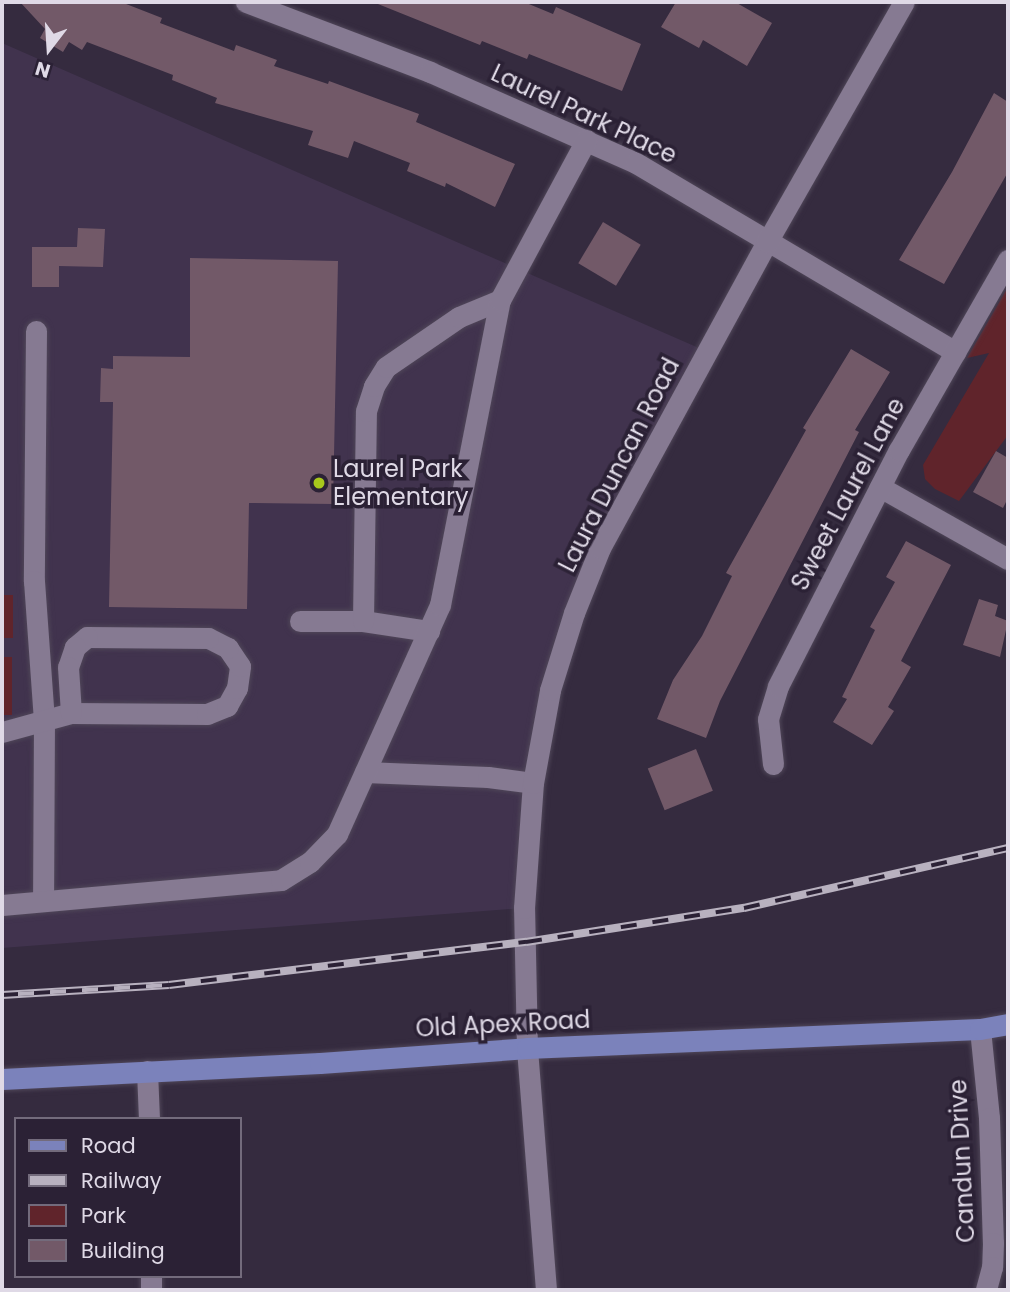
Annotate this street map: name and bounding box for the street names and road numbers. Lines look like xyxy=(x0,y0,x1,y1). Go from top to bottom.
street label: Laurel Park Place xyxy=(487,58,681,170)
street label: Laura Duncan Road xyxy=(553,353,685,577)
street label: Sweet Laurel Lane xyxy=(785,393,911,595)
street label: Old Apex Road xyxy=(415,1005,591,1043)
street label: Candun Drive xyxy=(943,1079,981,1243)

